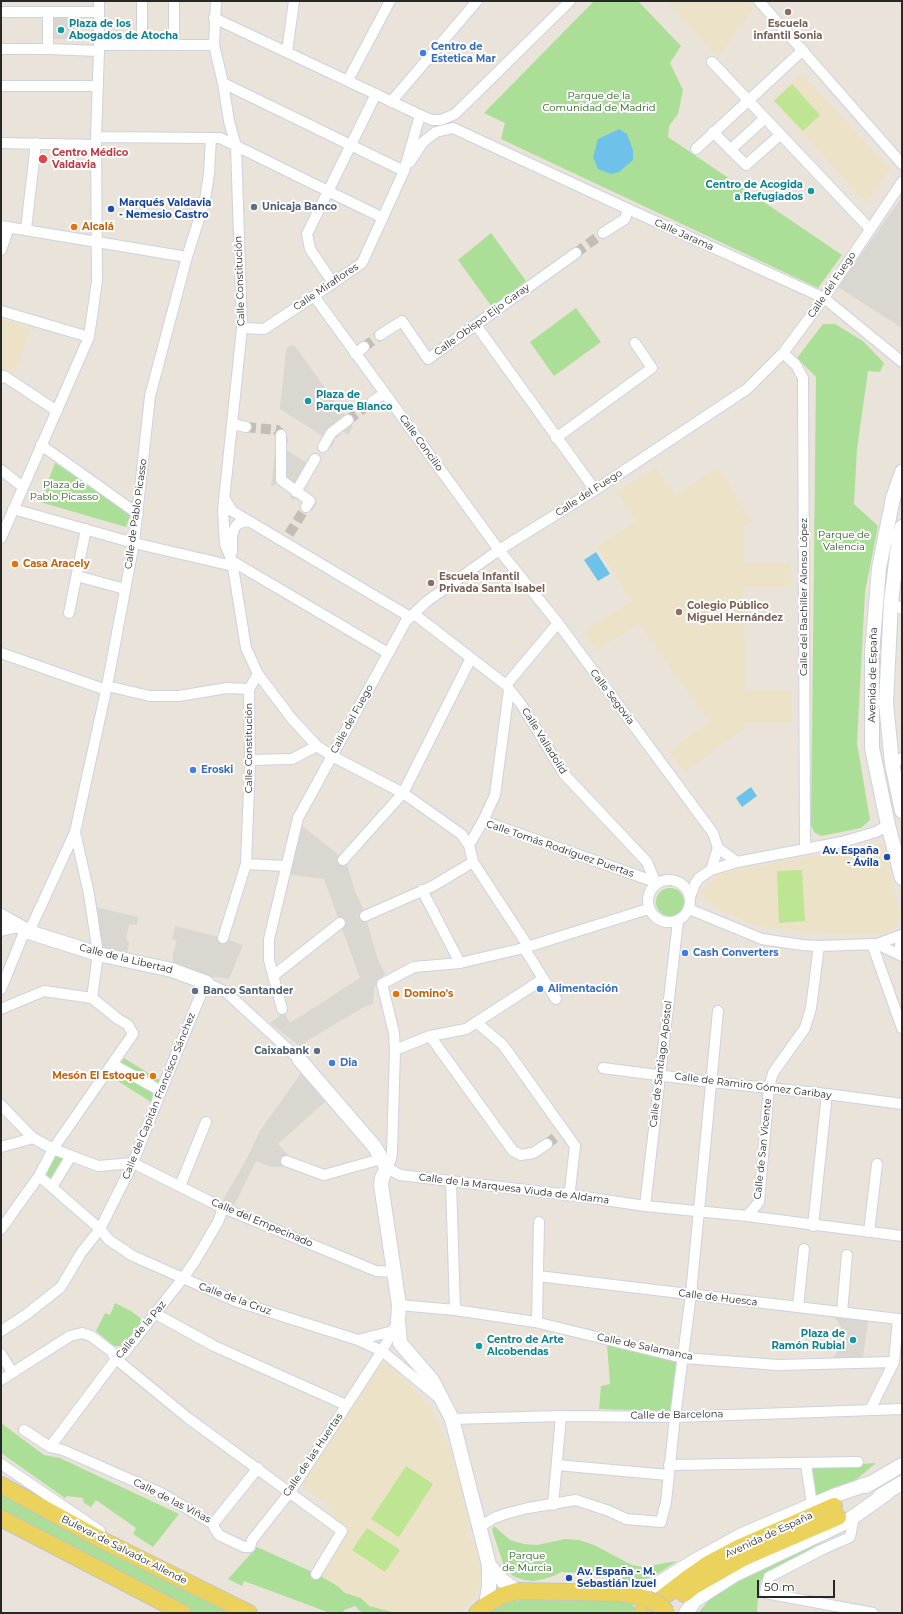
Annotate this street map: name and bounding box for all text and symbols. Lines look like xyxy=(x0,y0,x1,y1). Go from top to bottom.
marker: Escuela infantil Sonia xyxy=(783,7,793,17)
place label: Plaza de los Abogados de Atocha xyxy=(69,18,178,42)
place label: Escuela infantil Sonia xyxy=(754,18,822,42)
marker: Plaza de los Abogados de Atocha xyxy=(56,25,66,35)
place label: Centro de Estetica Mar xyxy=(431,41,496,64)
marker: Centro de Estetica Mar xyxy=(418,48,428,58)
park label: Parque de la Comunidad de Madrid xyxy=(542,90,656,114)
place label: Centro Médico Valdavia xyxy=(52,147,128,170)
marker: Centro Médico Valdavia xyxy=(37,153,49,165)
place label: Centro de Acogida a Refugiados xyxy=(706,179,803,202)
marker: Centro de Acogida a Refugiados xyxy=(806,186,816,196)
place label: Marqués Valdavia - Nemesio Castro xyxy=(119,197,211,220)
place label: Unicaja Banco xyxy=(262,201,337,213)
marker: Unicaja Banco xyxy=(249,202,259,212)
marker: Marqués Valdavia - Nemesio Castro xyxy=(106,204,116,214)
street label: Calle Jarama xyxy=(652,217,716,253)
place label: Alcalá xyxy=(82,221,114,233)
marker: Alcalá xyxy=(69,222,79,232)
street label: Calle Constitución xyxy=(232,236,248,326)
street label: Calle del Fuego xyxy=(805,250,859,320)
street label: Calle Miraflores xyxy=(291,261,361,313)
street label: Calle Obispo Eijo Garay xyxy=(432,281,532,359)
place label: Plaza de Parque Blanco xyxy=(316,389,393,412)
marker: Plaza de Parque Blanco xyxy=(303,396,313,406)
street label: Calle Concilio xyxy=(397,412,445,474)
street label: Calle de Pablo Picasso xyxy=(122,458,150,570)
street label: Calle del Fuego xyxy=(553,467,625,519)
park label: Plaza de Pablo Picasso xyxy=(30,479,98,502)
street label: Calle del Bachiller Alonso López xyxy=(798,518,810,676)
park label: Parque de Valencia xyxy=(818,529,870,552)
place label: Casa Aracely xyxy=(23,558,90,570)
marker: Casa Aracely xyxy=(10,559,20,569)
place label: Escuela Infantil Privada Santa Isabel xyxy=(439,571,545,594)
marker: Escuela Infantil Privada Santa Isabel xyxy=(426,578,436,588)
place label: Colegio Público Miguel Hernández xyxy=(687,600,783,624)
marker: Colegio Público Miguel Hernández xyxy=(674,607,684,617)
street label: Avenida de España xyxy=(866,627,880,723)
street label: Calle Segovia xyxy=(587,667,637,727)
street label: Calle del Fuego xyxy=(328,682,376,756)
street label: Calle Constitución xyxy=(243,703,255,793)
street label: Calle Valladolid xyxy=(519,706,569,776)
place label: Eroski xyxy=(201,764,233,776)
marker: Eroski xyxy=(188,765,198,775)
street label: Calle Tomás Rodríguez Puertas xyxy=(485,818,635,880)
place label: Av. España - Ávila xyxy=(822,845,879,868)
marker: Av. España - Ávila xyxy=(882,852,892,862)
street label: Calle de la Libertad xyxy=(78,942,174,976)
place label: Cash Converters xyxy=(693,947,779,959)
marker: Cash Converters xyxy=(680,948,690,958)
place label: Alimentación xyxy=(548,983,618,995)
marker: Alimentación xyxy=(535,984,545,994)
place label: Banco Santander xyxy=(203,985,293,997)
marker: Banco Santander xyxy=(190,986,200,996)
place label: Domino's xyxy=(404,988,453,1000)
marker: Domino's xyxy=(391,989,401,999)
street label: Calle de Santiago Apóstol xyxy=(647,1000,675,1128)
street label: Calle del Capitán Francisco Sánchez xyxy=(120,1011,198,1181)
place label: Caixabank xyxy=(254,1045,309,1057)
marker: Caixabank xyxy=(312,1046,322,1056)
place label: Dia xyxy=(340,1057,357,1069)
marker: Dia xyxy=(327,1058,337,1068)
place label: Mesón El Estoque xyxy=(52,1070,145,1082)
street label: Calle de Ramiro Gómez Garibay xyxy=(674,1070,832,1102)
marker: Mesón El Estoque xyxy=(148,1071,158,1081)
street label: Calle de San Vicente xyxy=(752,1098,774,1200)
street label: Calle de la Marquesa Viuda de Aldama xyxy=(418,1171,610,1207)
street label: Calle del Empecinado xyxy=(209,1196,315,1250)
street label: Calle de la Cruz xyxy=(197,1280,273,1318)
street label: Calle de Huesca xyxy=(678,1287,758,1309)
street label: Calle de la Paz xyxy=(113,1299,169,1361)
place label: Plaza de Ramón Rubial xyxy=(771,1328,845,1352)
street label: Calle de Salamanca xyxy=(596,1331,694,1363)
place label: Centro de Arte Alcobendas xyxy=(487,1334,564,1358)
marker: Plaza de Ramón Rubial xyxy=(848,1335,858,1345)
marker: Centro de Arte Alcobendas xyxy=(474,1341,484,1351)
street label: Calle de Barcelona xyxy=(630,1408,724,1422)
street label: Calle de las Huertas xyxy=(281,1411,345,1499)
street label: Calle de las Viñas xyxy=(131,1476,213,1526)
street label: Avenida de España xyxy=(723,1509,815,1561)
street label: Bulevar de Salvador Allende xyxy=(59,1513,189,1587)
park label: Parque de Murcia xyxy=(502,1550,552,1574)
place label: Av. España - M. Sebastián Izuel xyxy=(577,1566,656,1590)
scale bar xyxy=(759,1572,837,1598)
marker: Av. España - M. Sebastián Izuel xyxy=(564,1573,574,1583)
text: 50 m xyxy=(764,1579,795,1594)

